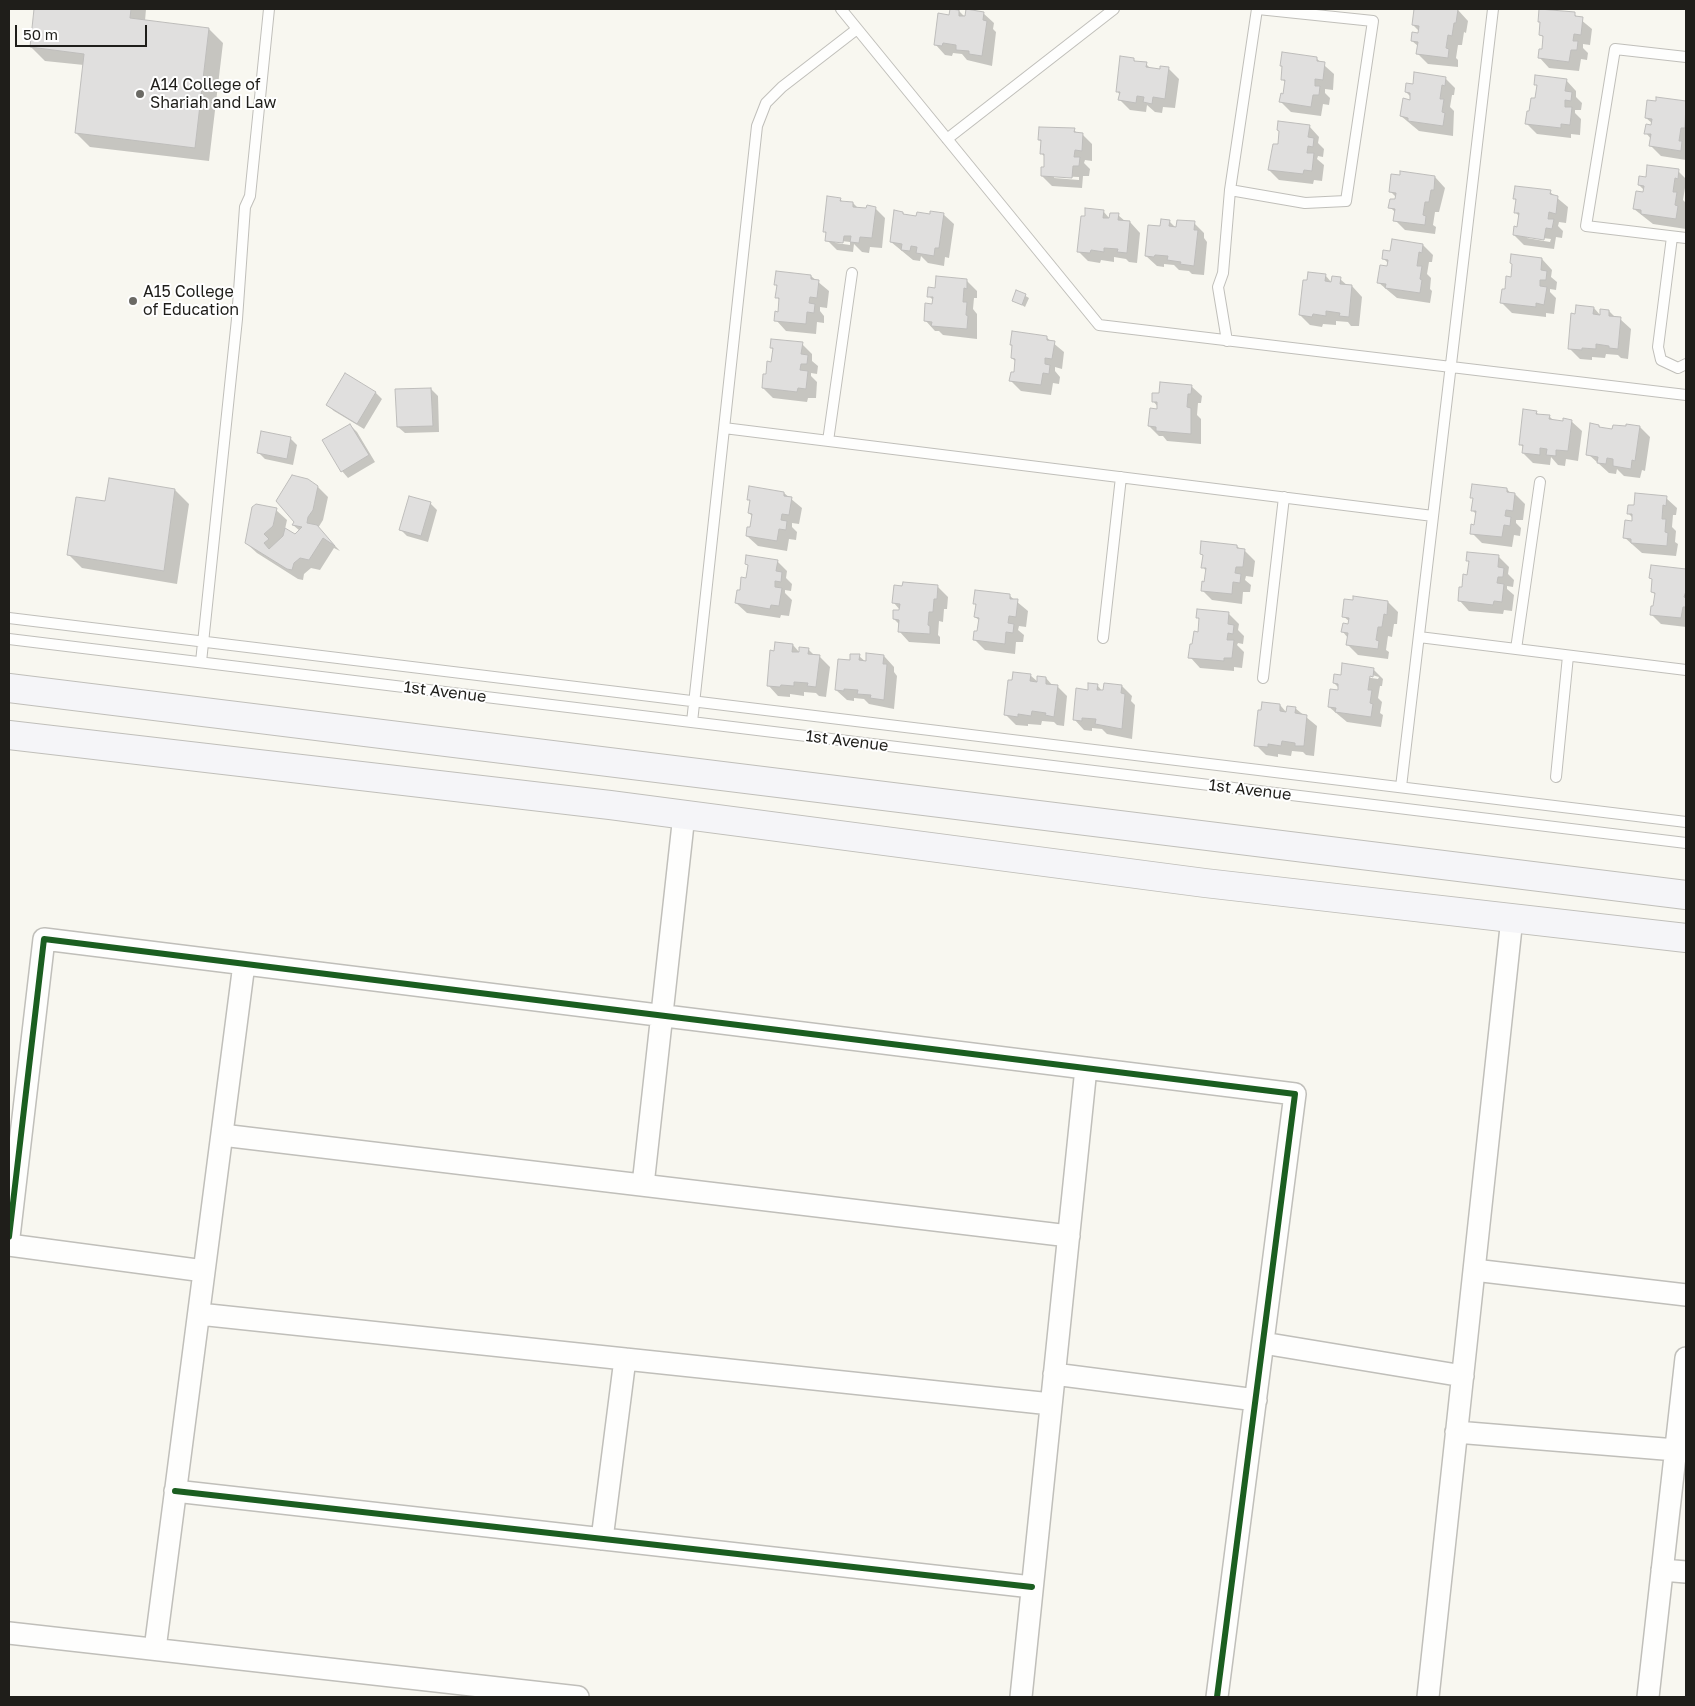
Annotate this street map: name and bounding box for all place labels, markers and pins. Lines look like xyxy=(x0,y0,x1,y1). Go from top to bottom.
place label: A14 College of Shariah and Law xyxy=(150,75,276,113)
marker: A14 College of Shariah and Law xyxy=(134,88,146,100)
place label: A15 College of Education xyxy=(143,282,239,320)
marker: A15 College of Education xyxy=(127,295,139,307)

